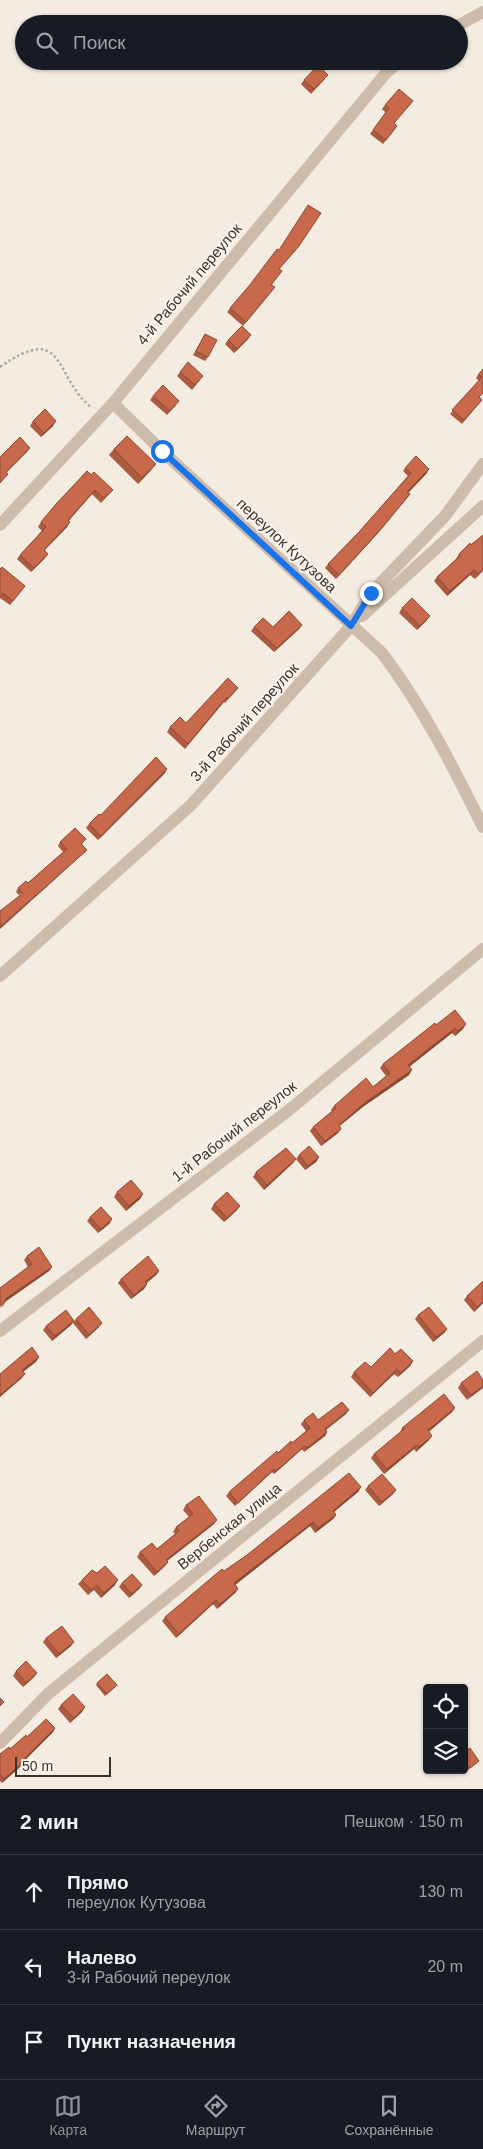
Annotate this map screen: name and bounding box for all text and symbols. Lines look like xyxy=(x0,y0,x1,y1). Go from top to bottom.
search box xyxy=(15,15,468,70)
icon: search xyxy=(33,29,61,57)
text: Поиск xyxy=(73,32,126,53)
street label: 4-й Рабочий переулок xyxy=(133,220,245,348)
route start xyxy=(151,440,174,463)
street label: переулок Кутузова xyxy=(234,494,341,596)
route end xyxy=(360,582,383,605)
street label: 3-й Рабочий переулок xyxy=(186,659,302,785)
street label: 1-й Рабочий переулок xyxy=(168,1077,300,1185)
street label: Вербенская улица xyxy=(174,1479,285,1573)
map controls xyxy=(423,1684,468,1774)
button: locate xyxy=(423,1684,468,1729)
button: layers xyxy=(423,1729,468,1774)
scale bar xyxy=(15,1754,111,1777)
text: 50 m xyxy=(22,1758,53,1774)
text: 2 мин xyxy=(20,1810,79,1833)
text: Пешком · 150 m xyxy=(344,1813,463,1830)
text: Прямо xyxy=(67,1872,129,1893)
icon: ahead xyxy=(20,1878,48,1906)
text: 130 m xyxy=(419,1883,463,1900)
text: переулок Кутузова xyxy=(67,1894,206,1911)
text: Налево xyxy=(67,1947,137,1968)
icon: left xyxy=(20,1953,48,1981)
text: 20 m xyxy=(427,1958,463,1975)
text: 3-й Рабочий переулок xyxy=(67,1969,230,1986)
icon: arrive xyxy=(20,2028,48,2056)
text: Пункт назначения xyxy=(67,2031,236,2052)
tab: Карта xyxy=(49,2092,87,2138)
tab: Маршрут xyxy=(186,2092,246,2138)
tab: Сохранённые xyxy=(344,2092,434,2138)

